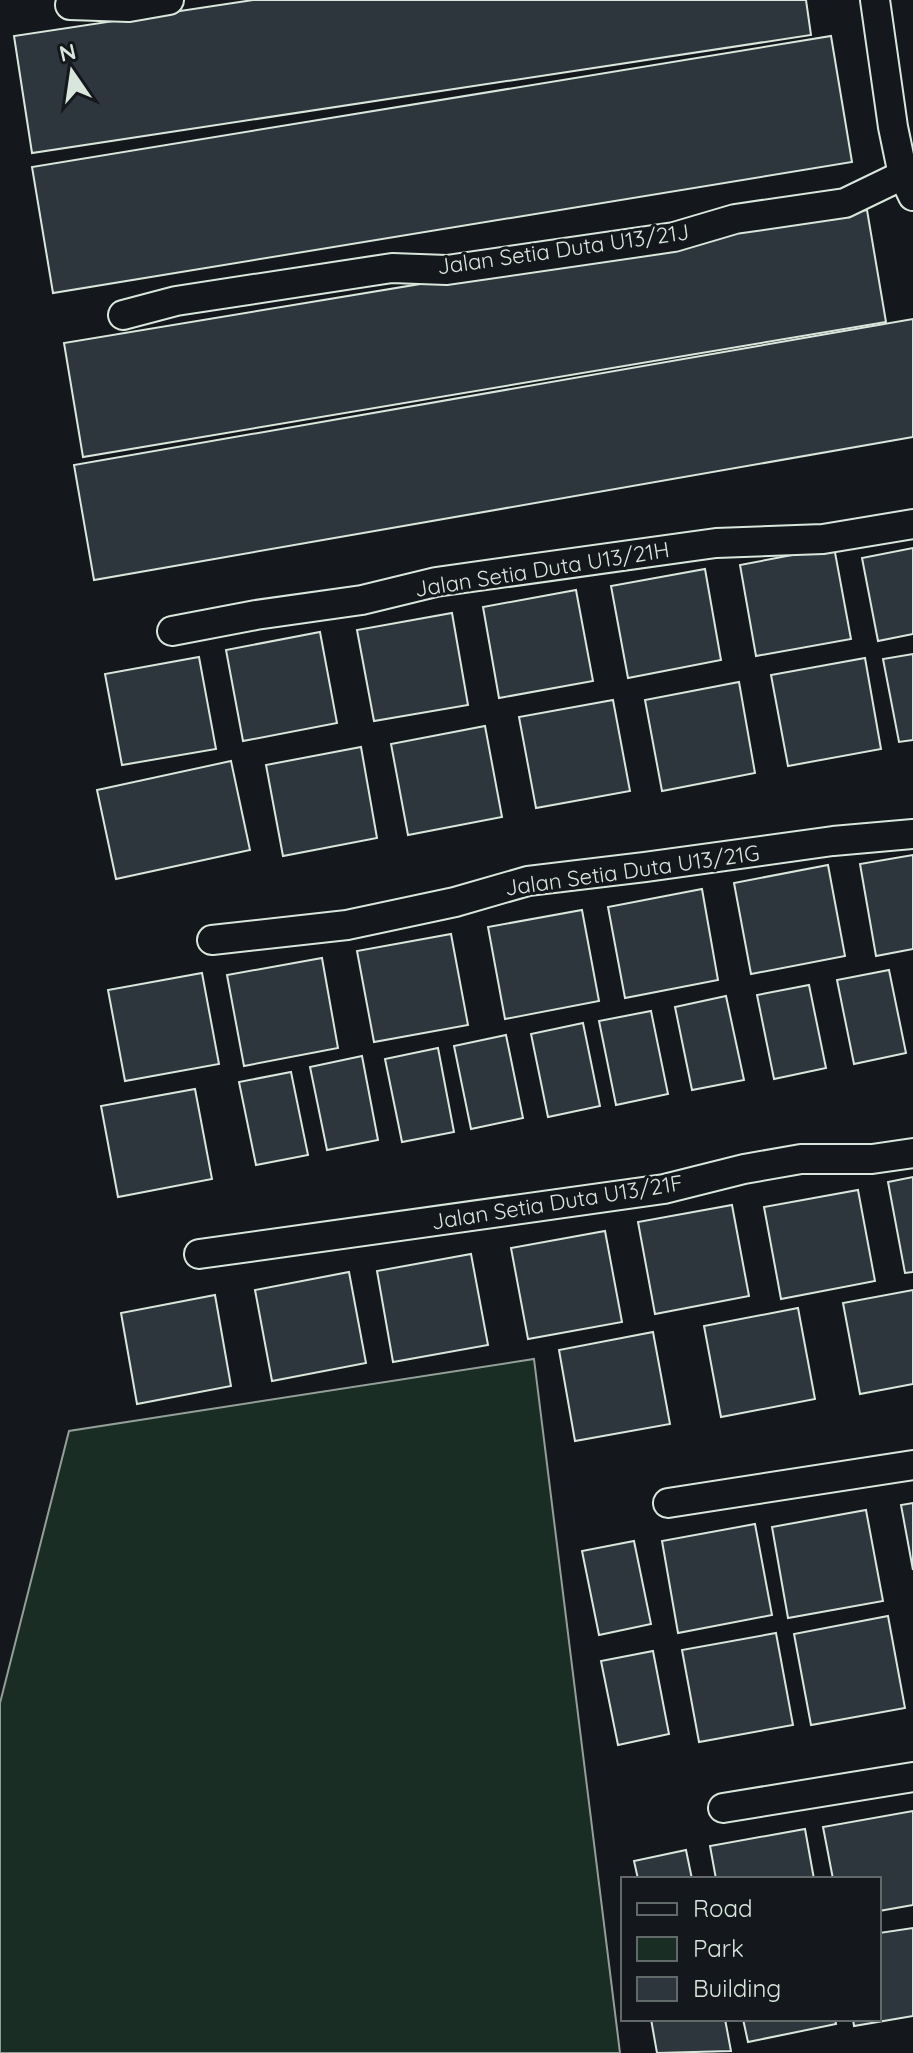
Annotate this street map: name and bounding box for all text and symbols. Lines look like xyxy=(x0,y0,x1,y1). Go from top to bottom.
north arrow xyxy=(32,32,112,112)
text: N xyxy=(56,37,79,68)
street label: Jalan Setia Duta U13/21J xyxy=(435,217,691,281)
street label: Jalan Setia Duta U13/21H xyxy=(413,535,671,603)
street label: Jalan Setia Duta U13/21G xyxy=(503,838,761,902)
street label: Jalan Setia Duta U13/21F xyxy=(429,1168,685,1236)
legend xyxy=(621,1877,881,2021)
text: Road xyxy=(693,1893,753,1923)
text: Park xyxy=(693,1933,744,1963)
text: Building xyxy=(693,1973,781,2003)

